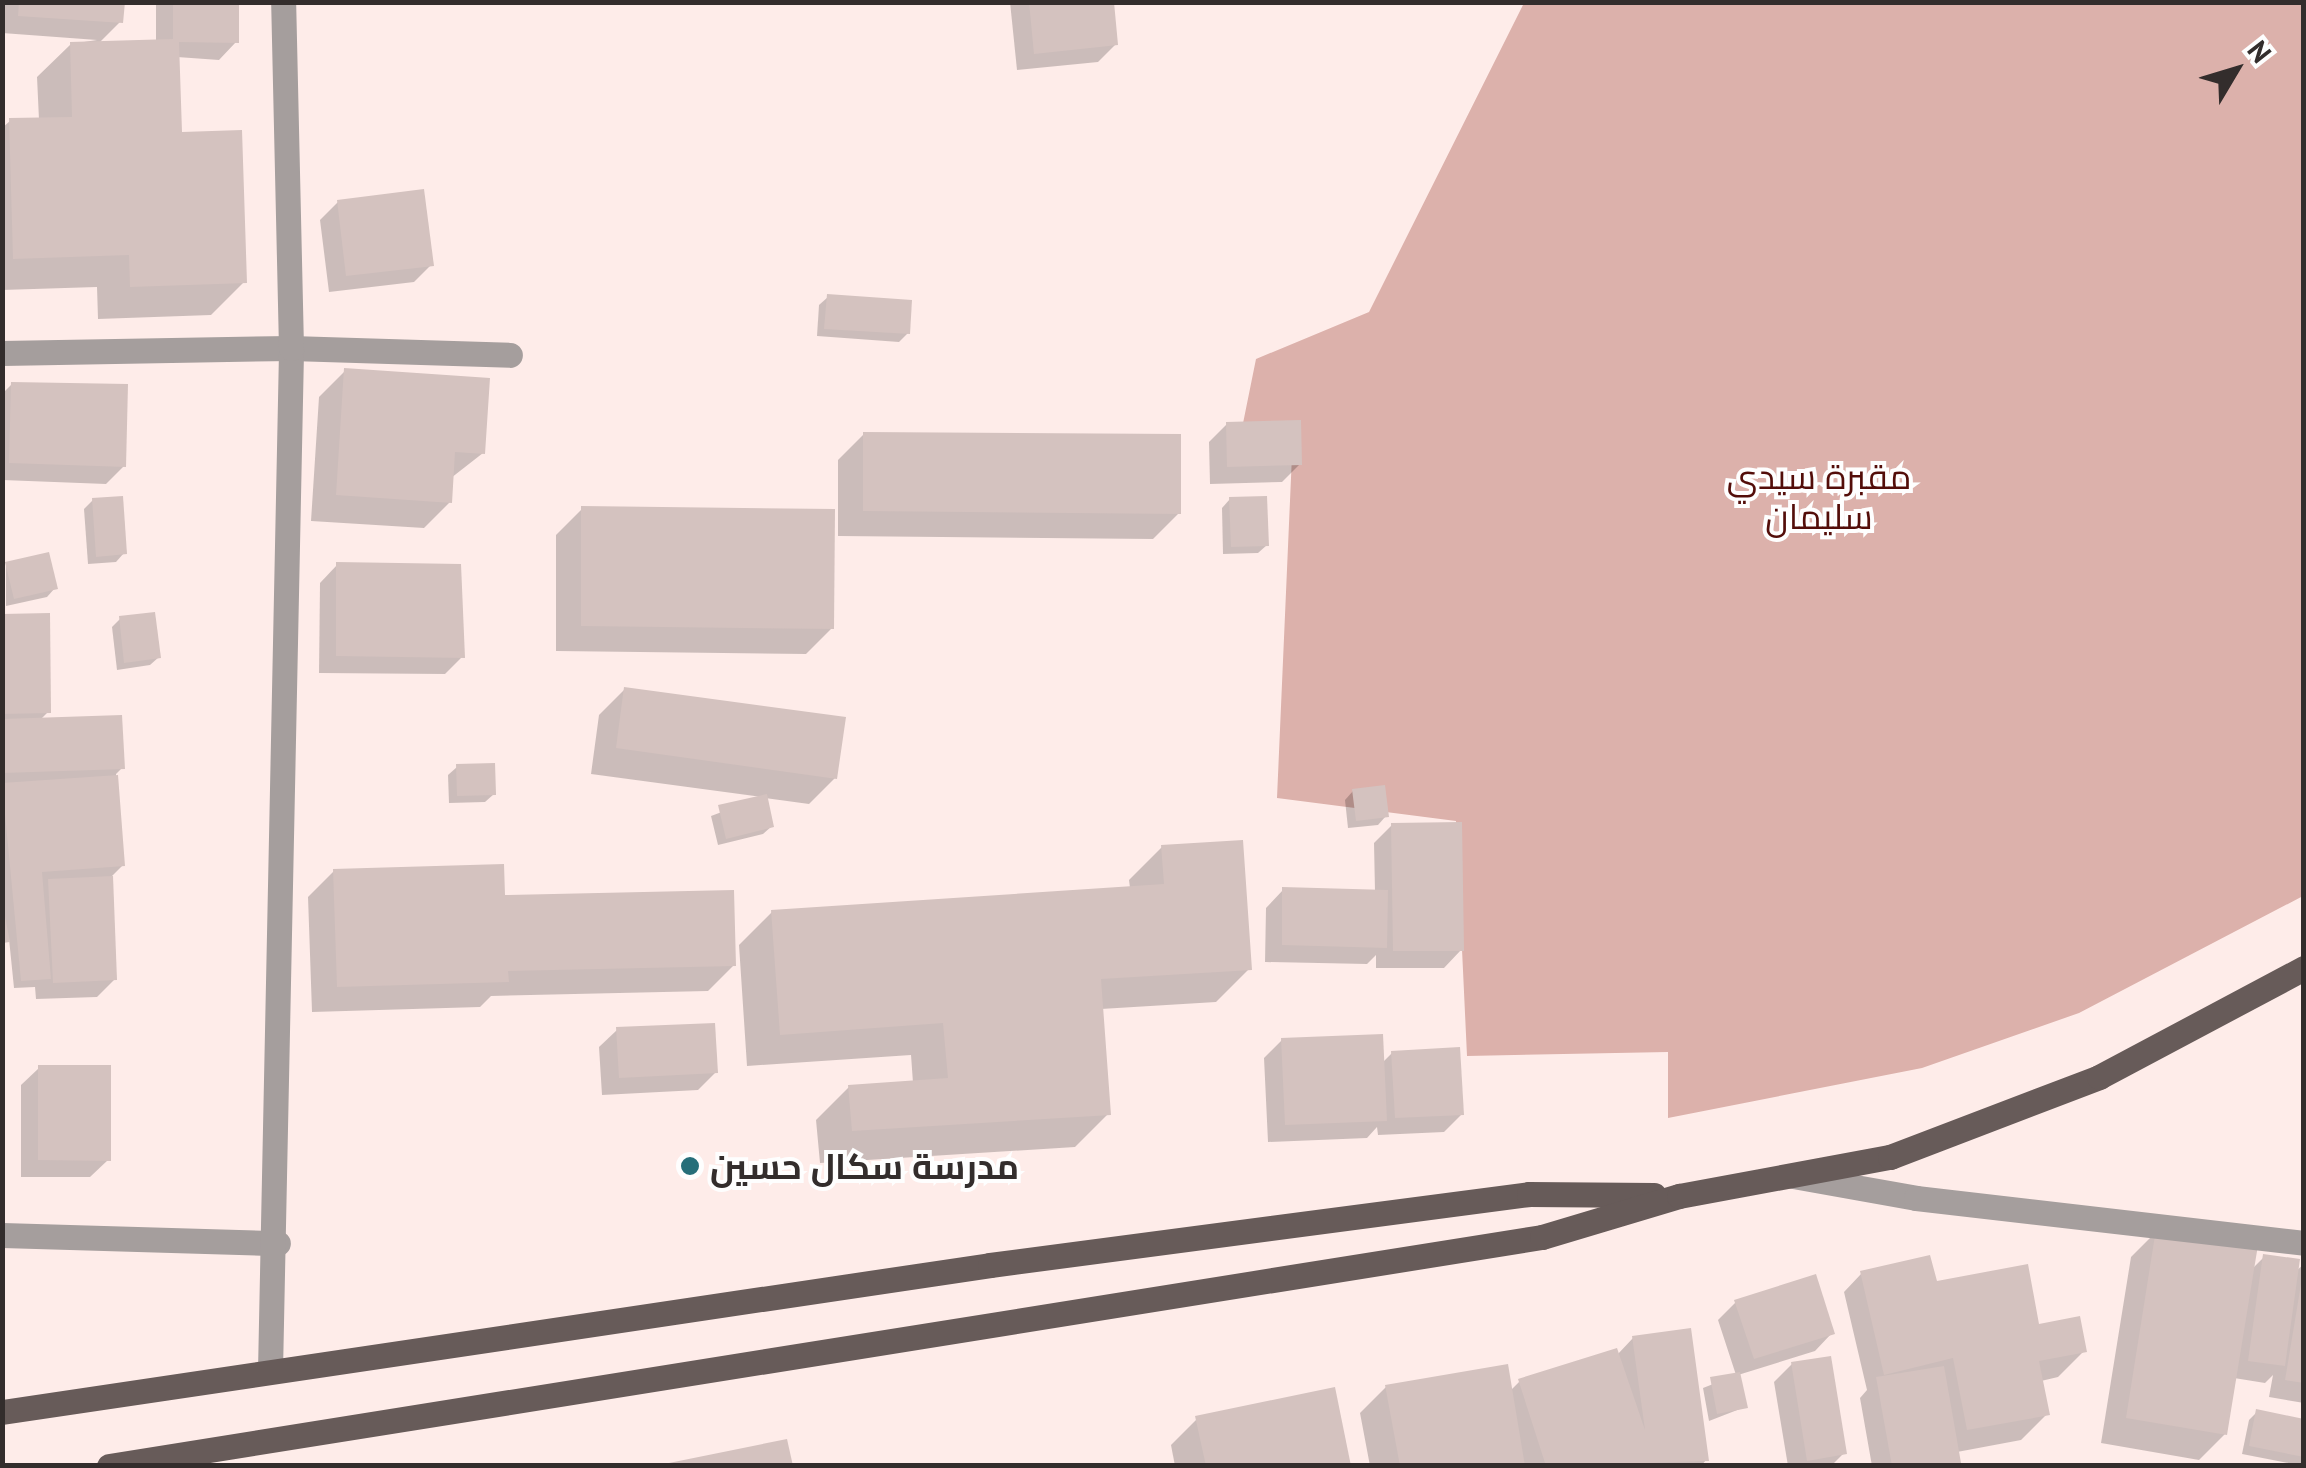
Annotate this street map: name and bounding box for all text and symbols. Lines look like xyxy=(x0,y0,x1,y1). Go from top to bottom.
north arrow xyxy=(2186,20,2286,120)
text: N xyxy=(2240,33,2280,70)
park label: مقبرة سيدي سليمان xyxy=(1727,455,1911,537)
place label: مدرسة سكال حسين xyxy=(710,1145,1019,1187)
marker: مدرسة سكال حسين xyxy=(679,1155,701,1177)

